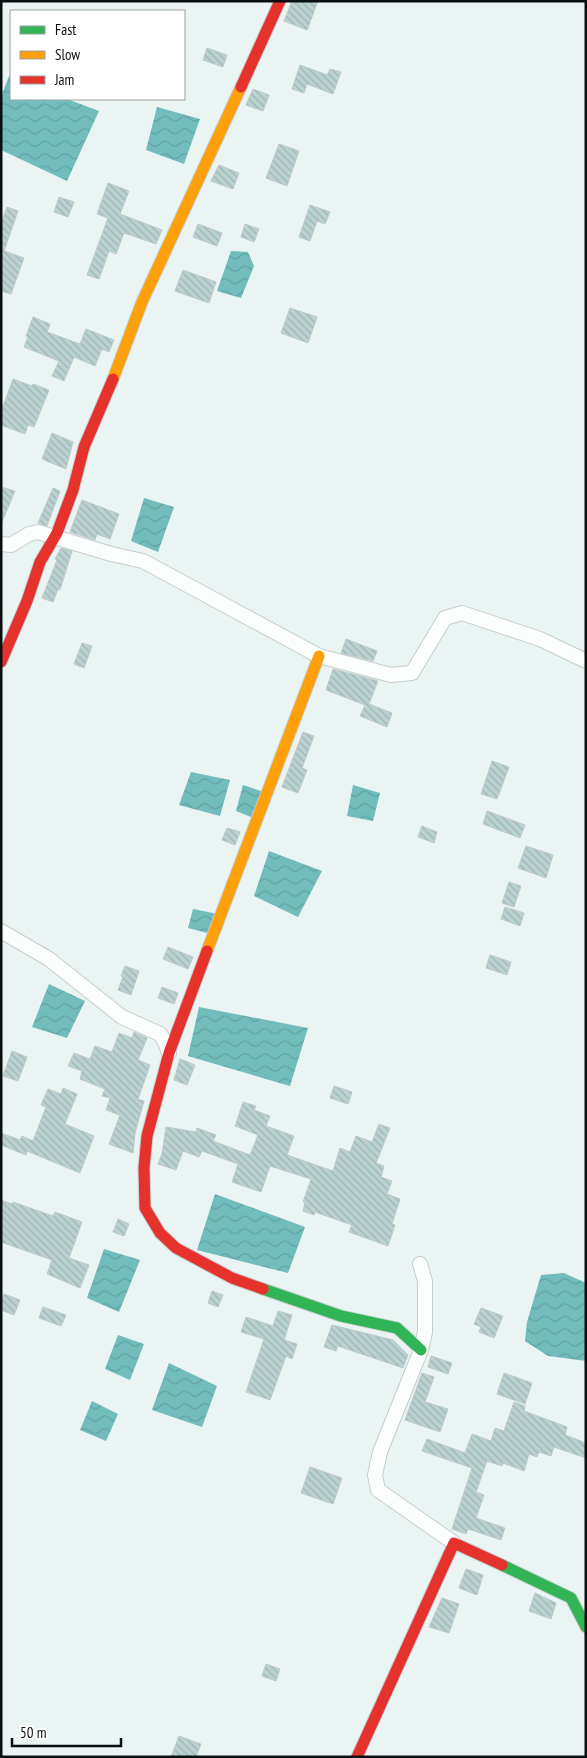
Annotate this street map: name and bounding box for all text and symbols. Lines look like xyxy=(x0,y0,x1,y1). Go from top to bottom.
legend xyxy=(10,10,185,100)
text: Fast xyxy=(55,20,76,39)
text: Slow xyxy=(55,45,80,64)
text: Jam xyxy=(54,70,74,89)
scale bar xyxy=(12,1716,121,1748)
text: 50 m xyxy=(20,1723,46,1742)

